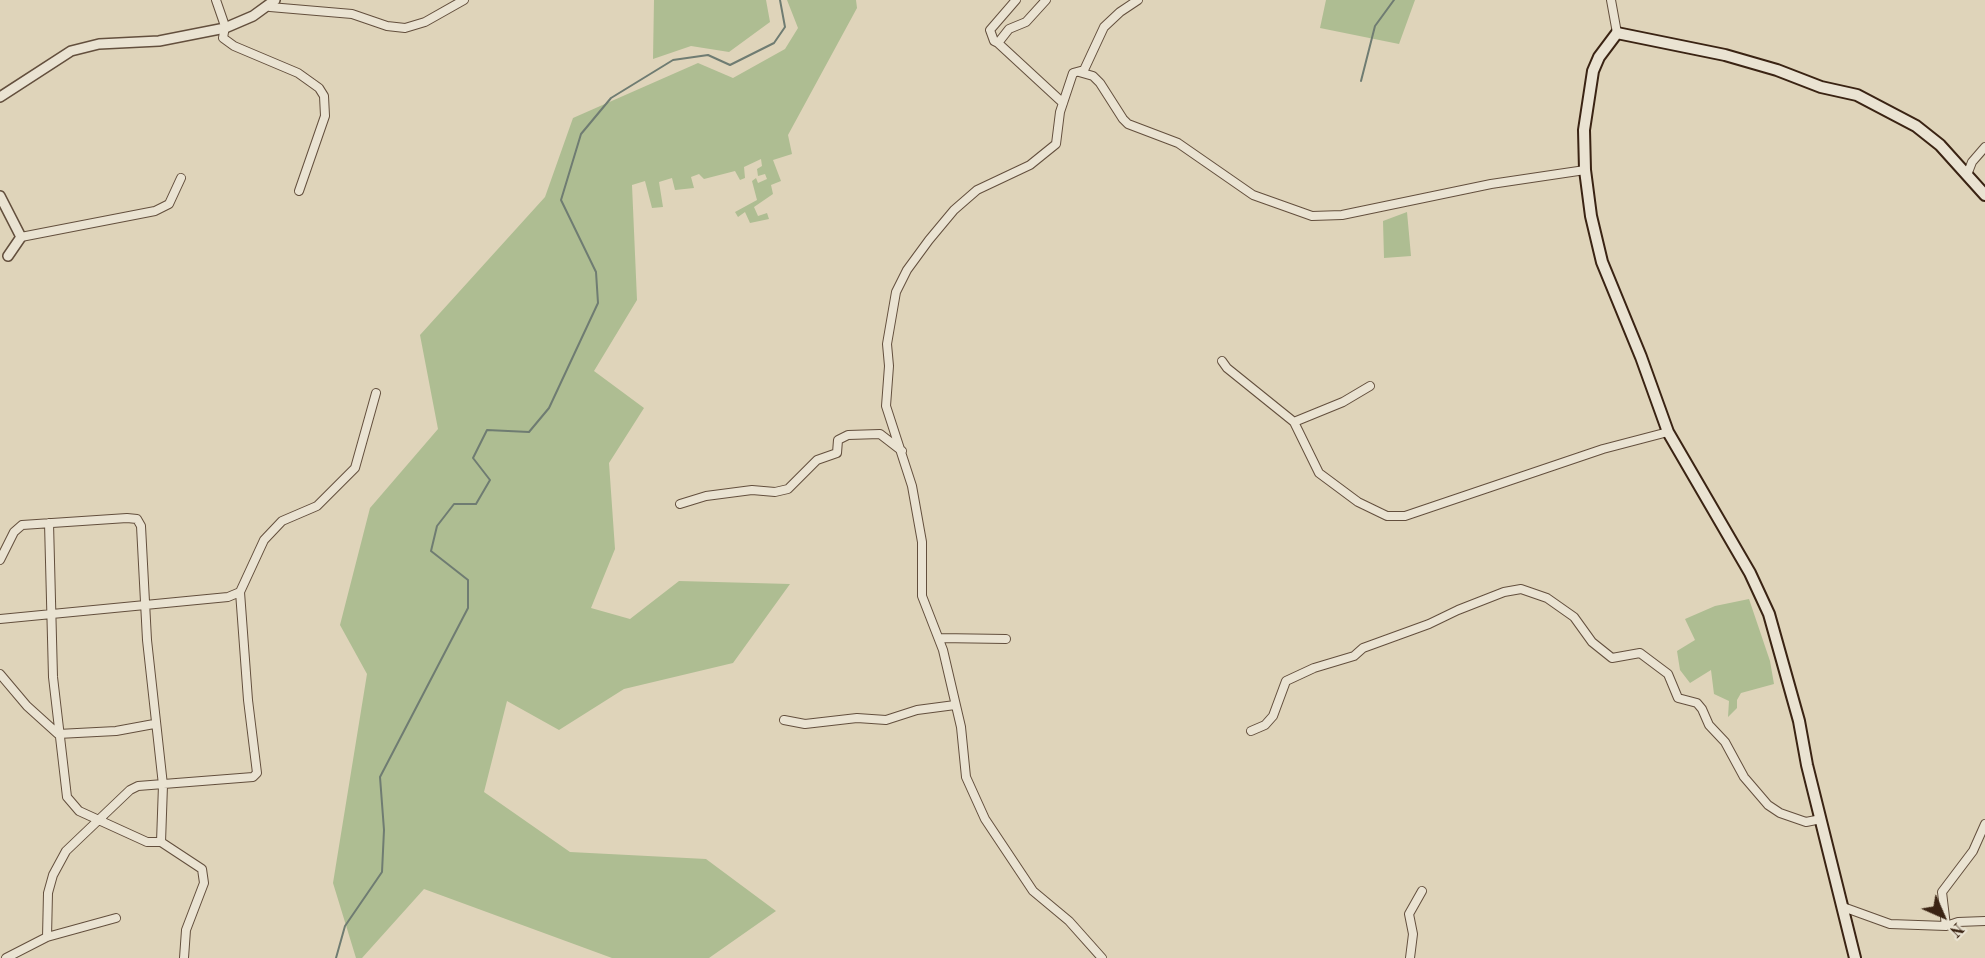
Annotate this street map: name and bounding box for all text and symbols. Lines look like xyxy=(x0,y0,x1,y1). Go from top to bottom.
north arrow xyxy=(1913,886,1973,946)
text: N xyxy=(1946,919,1966,939)

